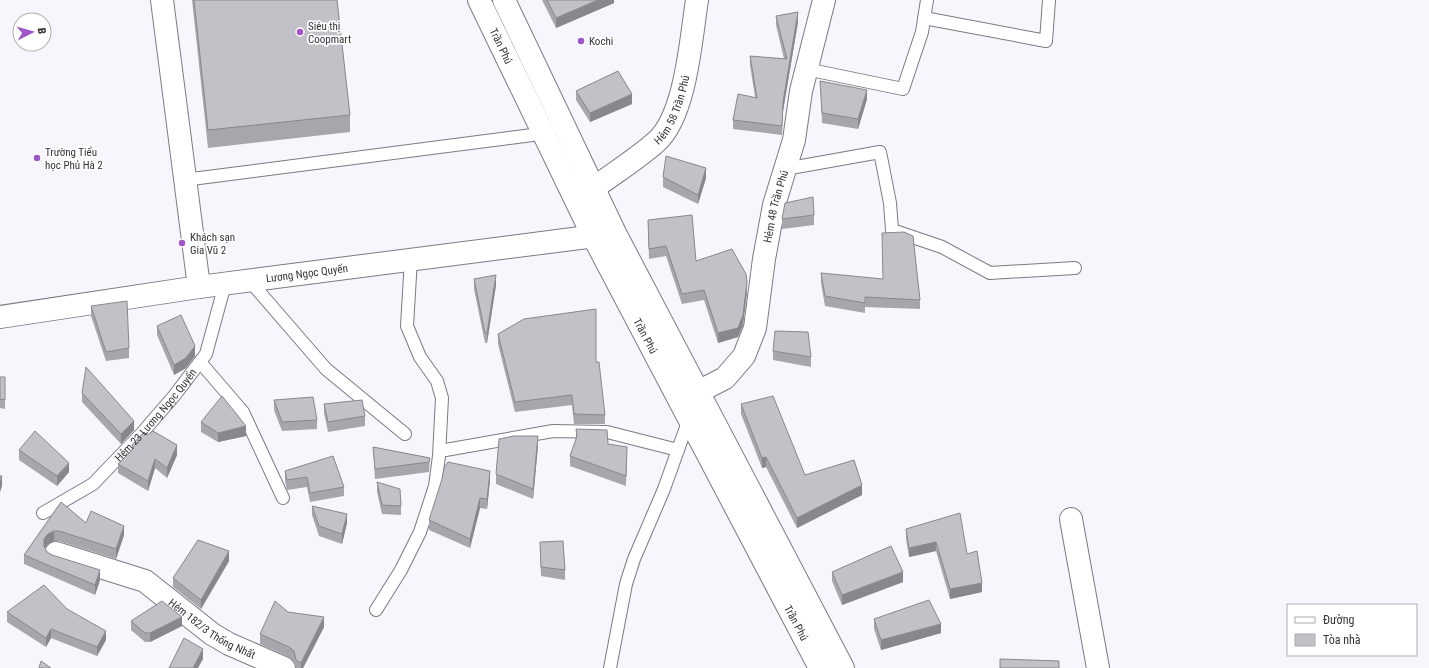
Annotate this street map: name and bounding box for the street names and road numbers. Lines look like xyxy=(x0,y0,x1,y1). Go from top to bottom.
street label: Trần Phú xyxy=(487,26,515,66)
street label: Hẻm 58 Trần Phú xyxy=(651,74,692,147)
street label: Hẻm 48 Trần Phú xyxy=(761,169,791,244)
street label: Lương Ngọc Quyến xyxy=(265,261,348,285)
street label: Trần Phú xyxy=(631,316,660,356)
street label: Hẻm 23 Lương Ngọc Quyến xyxy=(112,366,199,464)
street label: Hẻm 182/3 Thống Nhất xyxy=(166,596,258,661)
street label: Trần Phú xyxy=(782,603,811,643)

